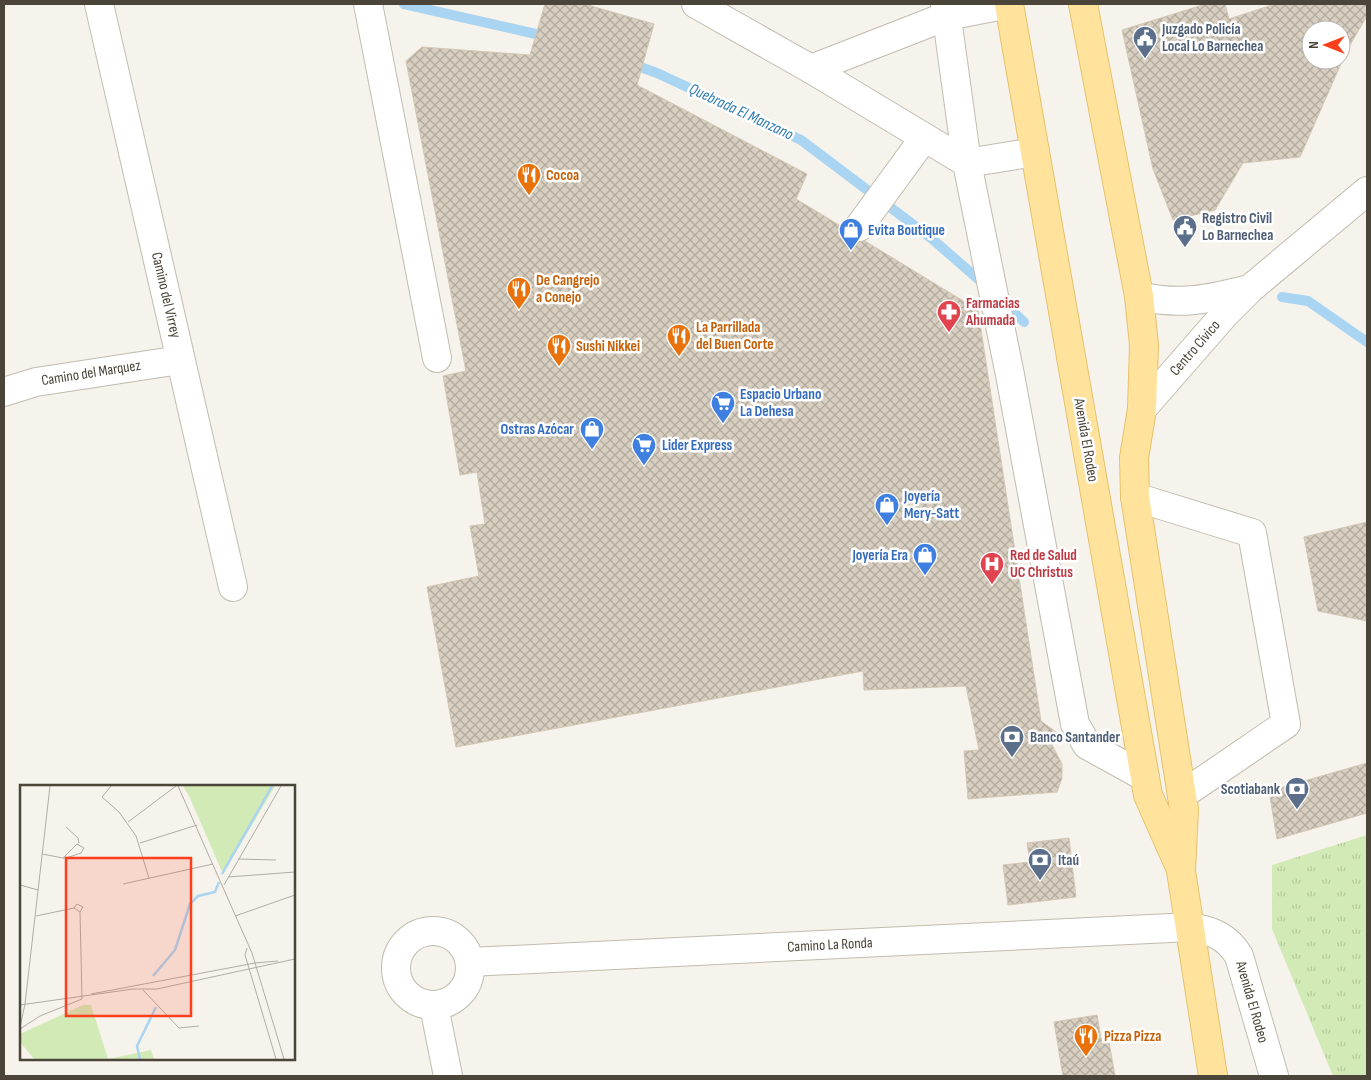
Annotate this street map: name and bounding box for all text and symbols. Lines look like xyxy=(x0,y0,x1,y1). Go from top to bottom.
place label: Juzgado Policía Local Lo Barnechea xyxy=(1161,20,1263,56)
north arrow xyxy=(1301,20,1351,70)
public building icon: Juzgado Policía Local Lo Barnechea xyxy=(1132,25,1158,59)
text: N xyxy=(1305,41,1322,49)
water label: Quebrada El Manzano xyxy=(686,80,797,145)
restaurant icon: Cocoa xyxy=(516,162,542,196)
place label: Cocoa xyxy=(546,166,579,185)
place label: Registro Civil Lo Barnechea xyxy=(1202,209,1273,245)
public building icon: Registro Civil Lo Barnechea xyxy=(1172,214,1198,248)
shop icon: Evita Boutique xyxy=(838,217,864,251)
place label: Evita Boutique xyxy=(868,221,945,240)
street label: Camino del Virrey xyxy=(147,250,185,340)
place label: De Cangrejo a Conejo xyxy=(536,271,600,307)
restaurant icon: De Cangrejo a Conejo xyxy=(506,276,532,310)
place label: Farmacias Ahumada xyxy=(965,294,1020,330)
pharmacy icon: Farmacias Ahumada xyxy=(936,299,962,333)
street label: Centro Cívico xyxy=(1166,316,1224,380)
place label: La Parrillada del Buen Corte xyxy=(696,318,774,354)
restaurant icon: La Parrillada del Buen Corte xyxy=(666,323,692,357)
restaurant icon: Sushi Nikkei xyxy=(546,333,572,367)
place label: Sushi Nikkei xyxy=(576,337,640,356)
street label: Camino del Marquez xyxy=(40,356,143,390)
place label: Espacio Urbano La Dehesa xyxy=(740,385,821,421)
supermarket icon: Espacio Urbano La Dehesa xyxy=(710,390,736,424)
street label: Avenida El Rodeo xyxy=(1069,396,1103,483)
shop icon: Ostras Azócar xyxy=(579,416,605,450)
place label: Ostras Azócar xyxy=(500,420,574,439)
supermarket icon: Lider Express xyxy=(631,432,657,466)
place label: Lider Express xyxy=(662,436,733,455)
place label: Joyería Mery-Satt xyxy=(903,487,959,523)
shop icon: Joyería Mery-Satt xyxy=(874,492,900,526)
shop icon: Joyería Era xyxy=(912,542,938,576)
place label: Joyería Era xyxy=(851,546,908,565)
place label: Red de Salud UC Christus xyxy=(1010,546,1077,582)
hospital icon: Red de Salud UC Christus xyxy=(979,551,1005,585)
bank icon: Banco Santander xyxy=(999,724,1025,758)
place label: Banco Santander xyxy=(1030,728,1121,747)
bank icon: Scotiabank xyxy=(1284,776,1310,810)
place label: Scotiabank xyxy=(1221,780,1281,799)
inset map xyxy=(20,785,295,1060)
bank icon: Itaú xyxy=(1027,847,1053,881)
place label: Itaú xyxy=(1058,851,1079,870)
street label: Camino La Ronda xyxy=(787,933,873,957)
street label: Avenida El Rodeo xyxy=(1231,958,1273,1045)
restaurant icon: Pizza Pizza xyxy=(1073,1023,1099,1057)
place label: Pizza Pizza xyxy=(1104,1027,1161,1046)

